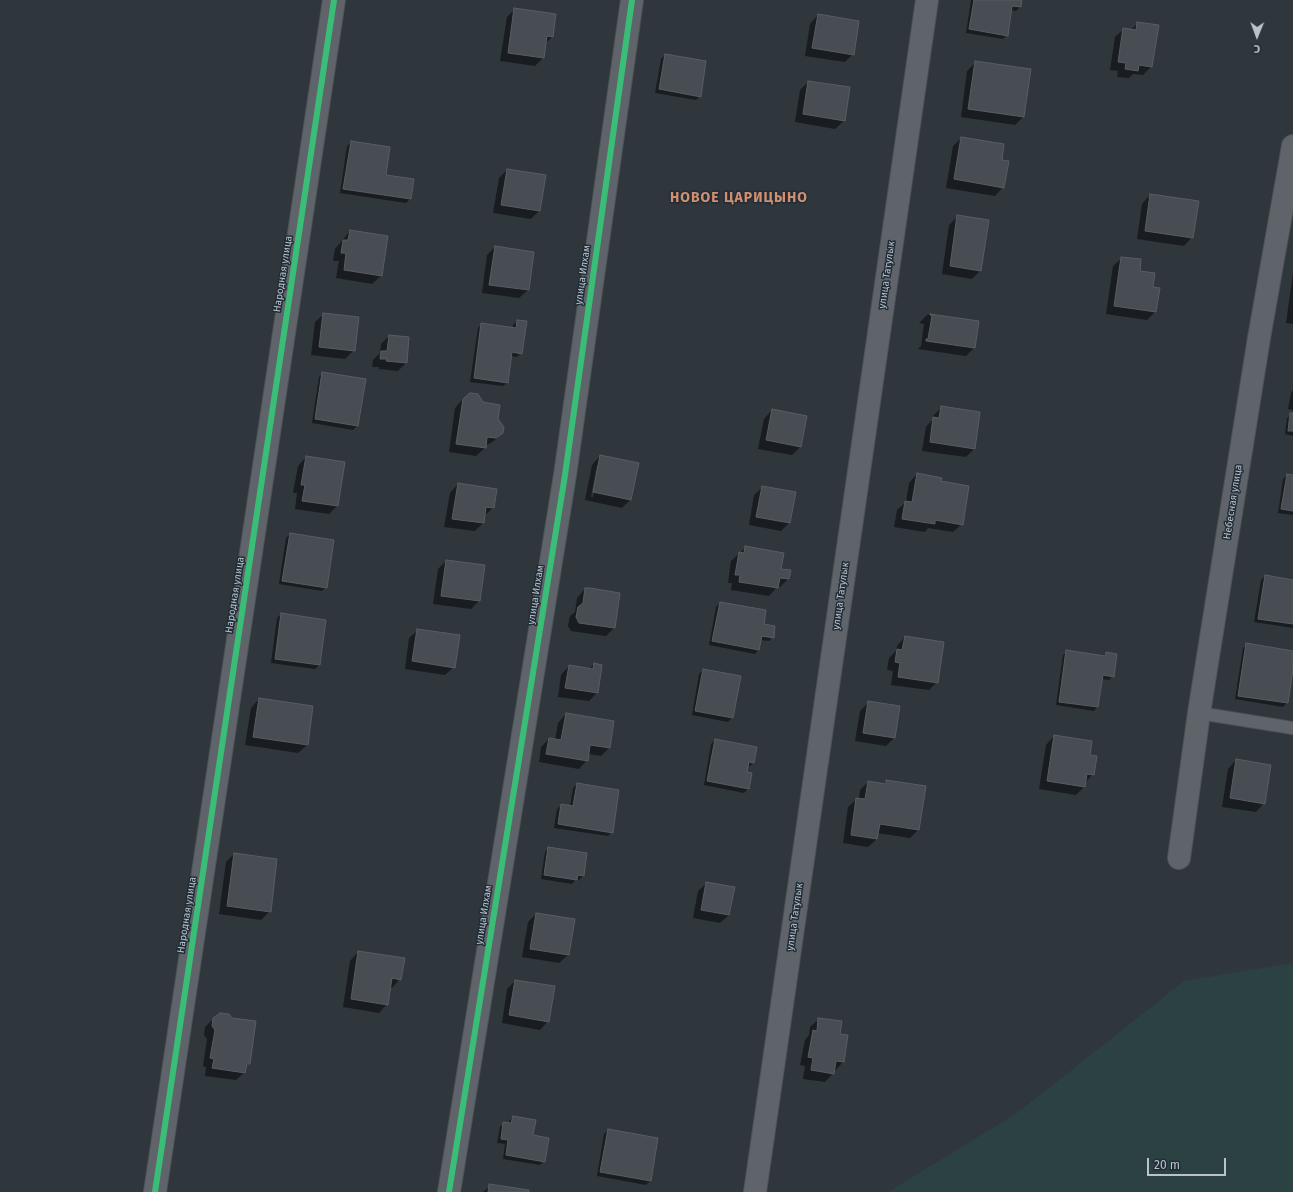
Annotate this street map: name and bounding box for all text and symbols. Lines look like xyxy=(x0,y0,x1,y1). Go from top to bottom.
north arrow xyxy=(1237,16,1277,56)
text: С xyxy=(1254,42,1260,55)
district label: НОВОЕ ЦАРИЦЫНО xyxy=(670,190,808,206)
street label: Народная улица xyxy=(271,235,295,313)
street label: улица Татулык xyxy=(876,240,898,310)
street label: улица Илхам xyxy=(573,244,593,306)
street label: Небесная улица xyxy=(1221,464,1245,540)
street label: Народная улица xyxy=(223,556,247,634)
street label: улица Татулык xyxy=(830,561,852,631)
street label: улица Илхам xyxy=(525,564,547,626)
street label: Народная улица xyxy=(175,876,199,954)
street label: улица Татулык xyxy=(784,882,806,952)
street label: улица Илхам xyxy=(473,884,495,946)
scale bar xyxy=(1149,1150,1228,1176)
text: 20 m xyxy=(1154,1158,1180,1172)

